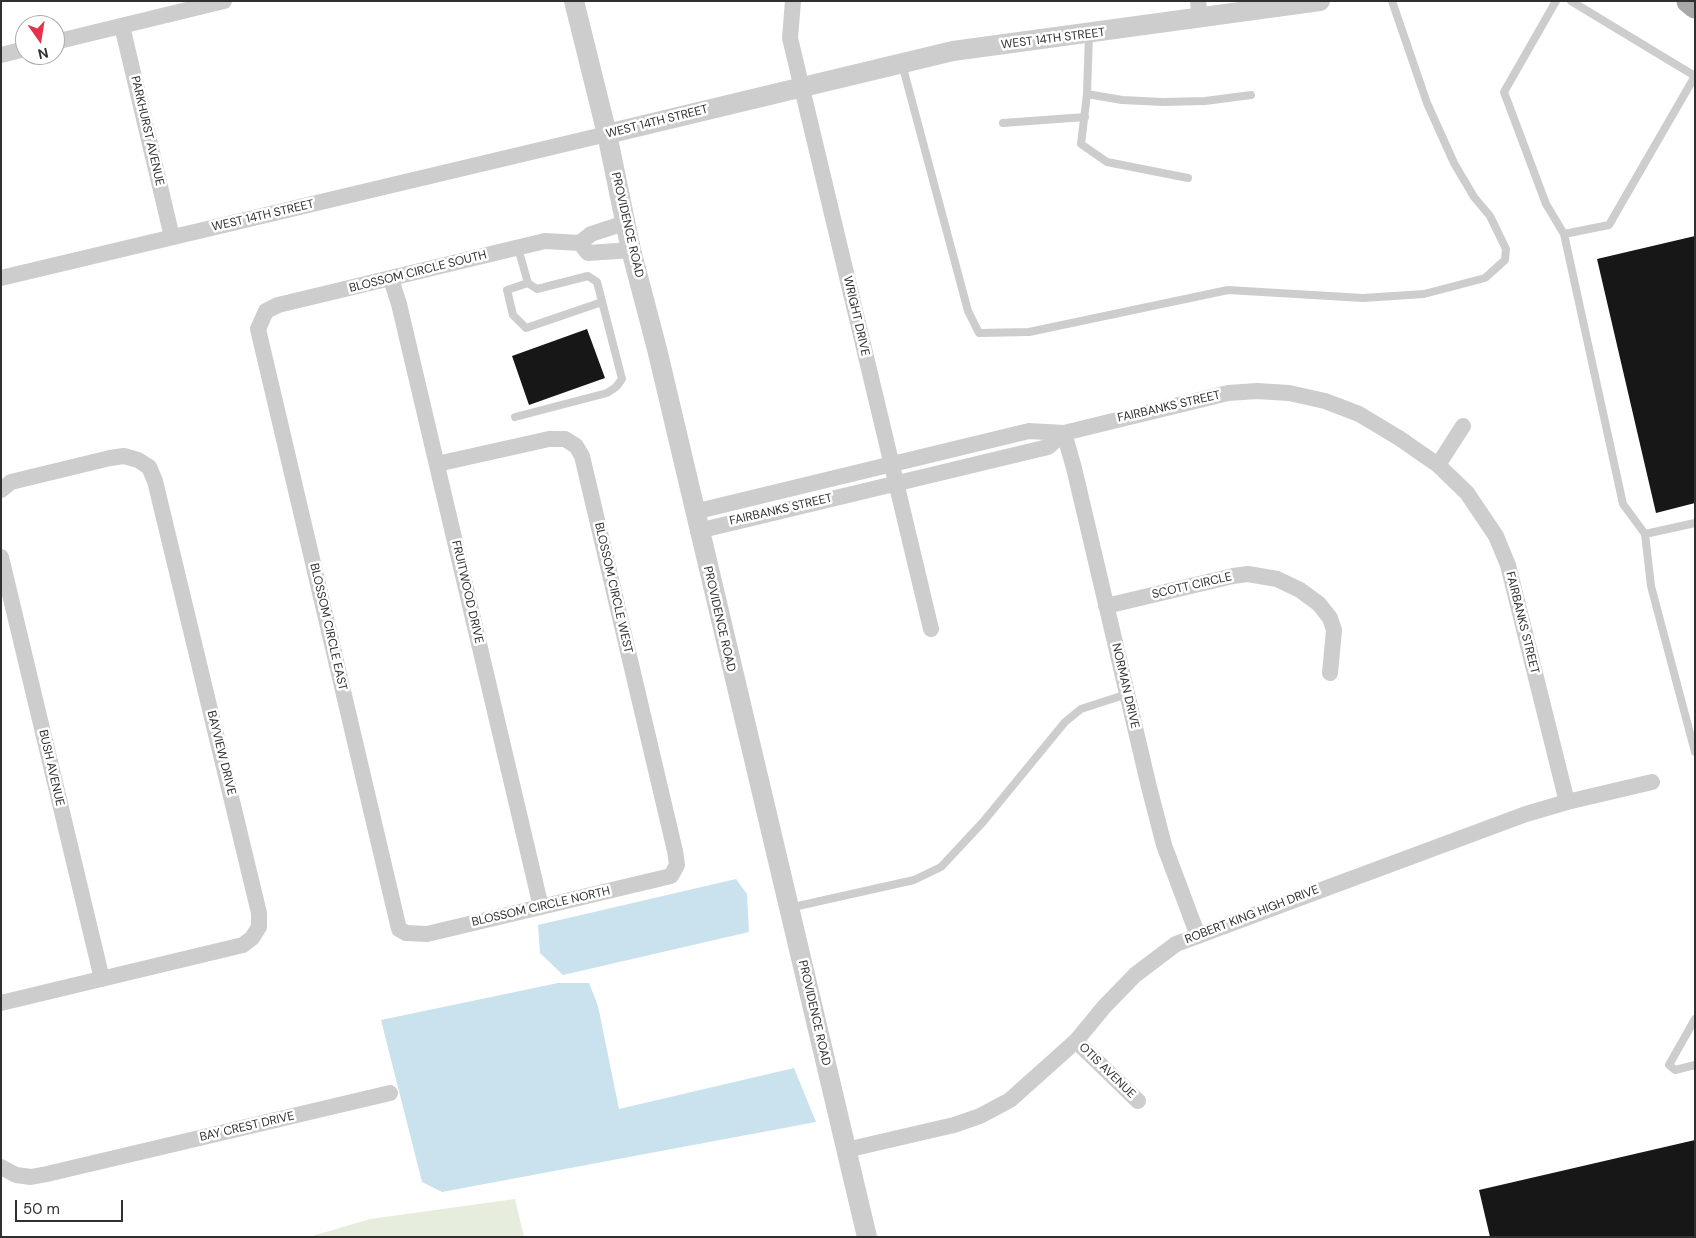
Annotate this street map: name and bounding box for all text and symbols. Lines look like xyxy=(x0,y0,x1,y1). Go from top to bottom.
north arrow xyxy=(15,15,65,65)
street label: WEST 14TH STREET xyxy=(1000,25,1106,53)
text: N xyxy=(36,44,50,64)
street label: PARKHURST AVENUE xyxy=(127,75,167,187)
street label: WEST 14TH STREET xyxy=(604,102,710,142)
street label: PROVIDENCE ROAD xyxy=(608,171,646,279)
street label: WEST 14TH STREET xyxy=(210,197,316,235)
street label: BLOSSOM CIRCLE SOUTH xyxy=(348,248,488,296)
street label: WRIGHT DRIVE xyxy=(840,275,872,357)
street label: FAIRBANKS STREET xyxy=(1116,388,1222,426)
street label: FAIRBANKS STREET xyxy=(728,491,834,529)
street label: BLOSSOM CIRCLE WEST xyxy=(591,521,635,655)
street label: FRUITWOOD DRIVE xyxy=(448,539,486,645)
street label: BLOSSOM CIRCLE EAST xyxy=(306,562,350,692)
street label: PROVIDENCE ROAD xyxy=(700,565,738,673)
street label: SCOTT CIRCLE xyxy=(1151,570,1233,602)
street label: FAIRBANKS STREET xyxy=(1502,570,1542,676)
street label: NORMAN DRIVE xyxy=(1108,642,1142,730)
street label: BAYVIEW DRIVE xyxy=(204,709,238,797)
street label: BUSH AVENUE xyxy=(35,728,67,808)
street label: ROBERT KING HIGH DRIVE xyxy=(1183,883,1321,947)
street label: BLOSSOM CIRCLE NORTH xyxy=(470,884,612,930)
street label: PROVIDENCE ROAD xyxy=(795,959,833,1067)
street label: OTIS AVENUE xyxy=(1076,1040,1138,1102)
street label: BAY CREST DRIVE xyxy=(198,1109,296,1145)
scale bar xyxy=(18,1190,125,1222)
text: 50 m xyxy=(23,1199,60,1219)

